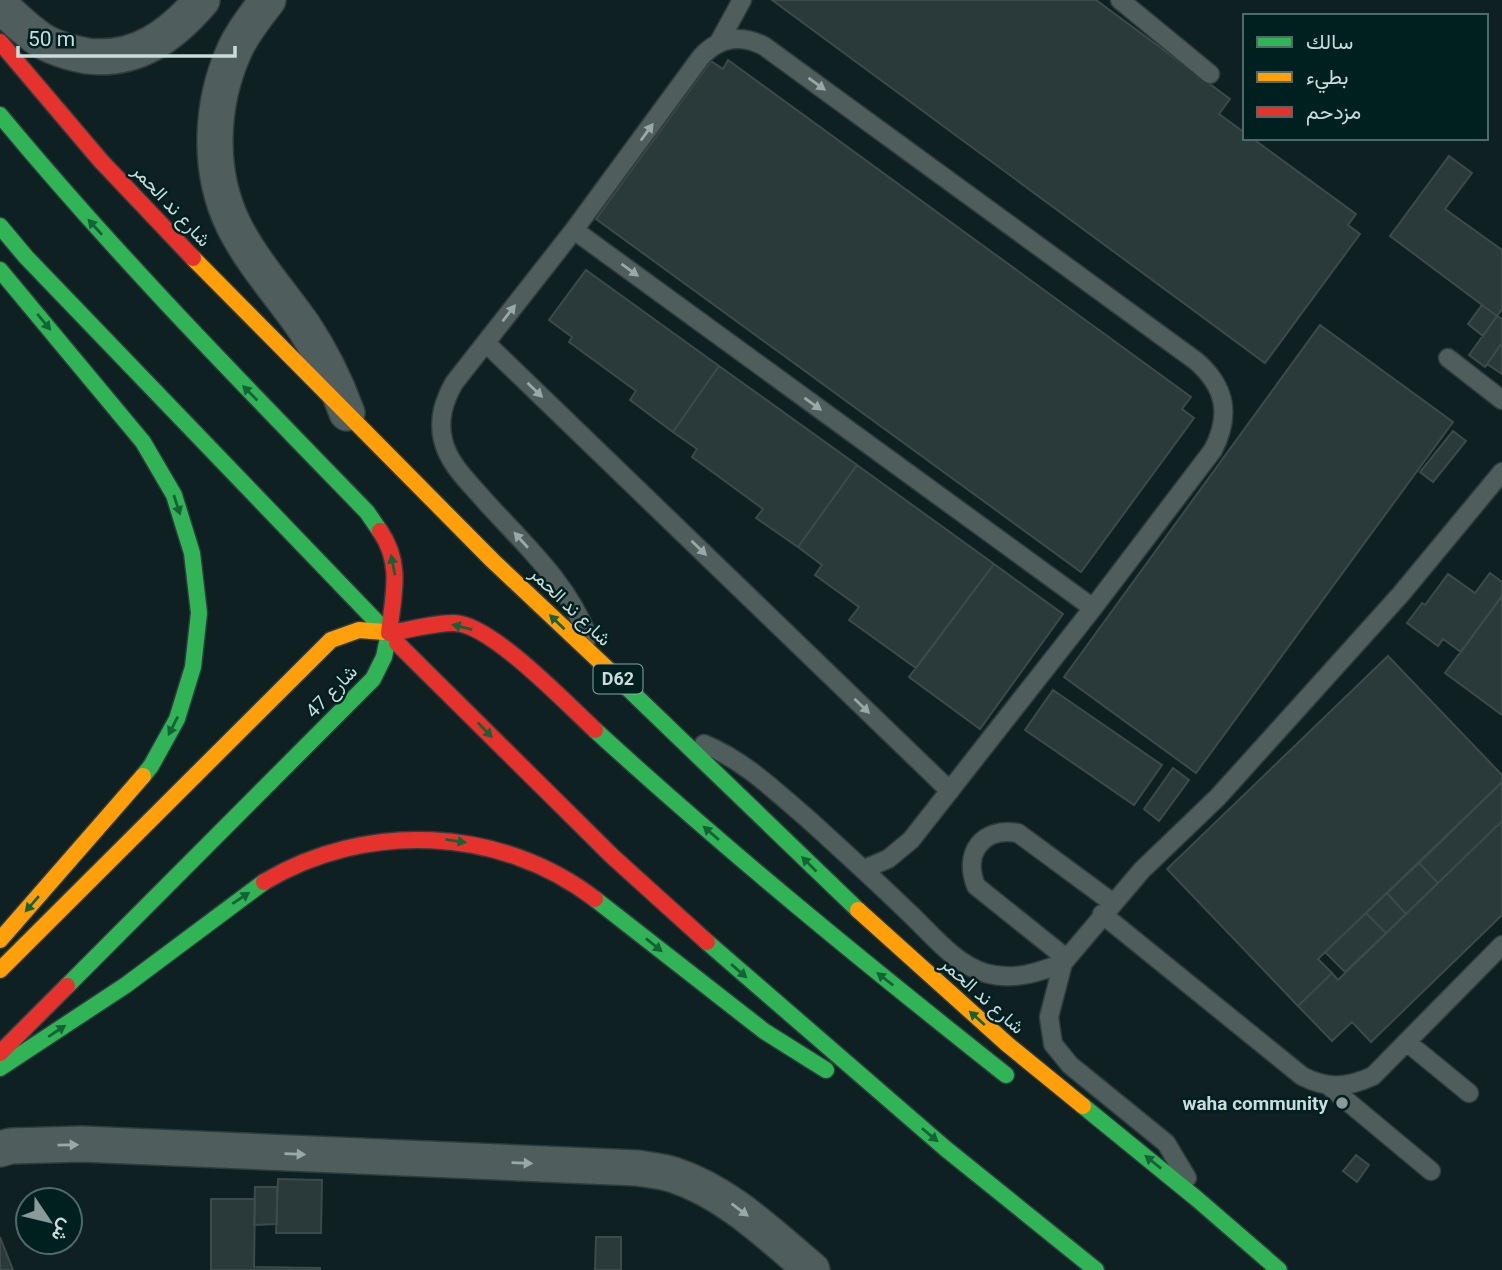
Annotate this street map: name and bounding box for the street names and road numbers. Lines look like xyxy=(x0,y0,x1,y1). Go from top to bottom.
street label: شارع ند الحمر xyxy=(126,159,216,252)
street label: شارع ند الحمر xyxy=(524,561,616,652)
street label: شارع 47 xyxy=(301,660,363,723)
road number: D62 xyxy=(594,664,642,694)
street label: شارع ند الحمر xyxy=(935,951,1029,1040)

